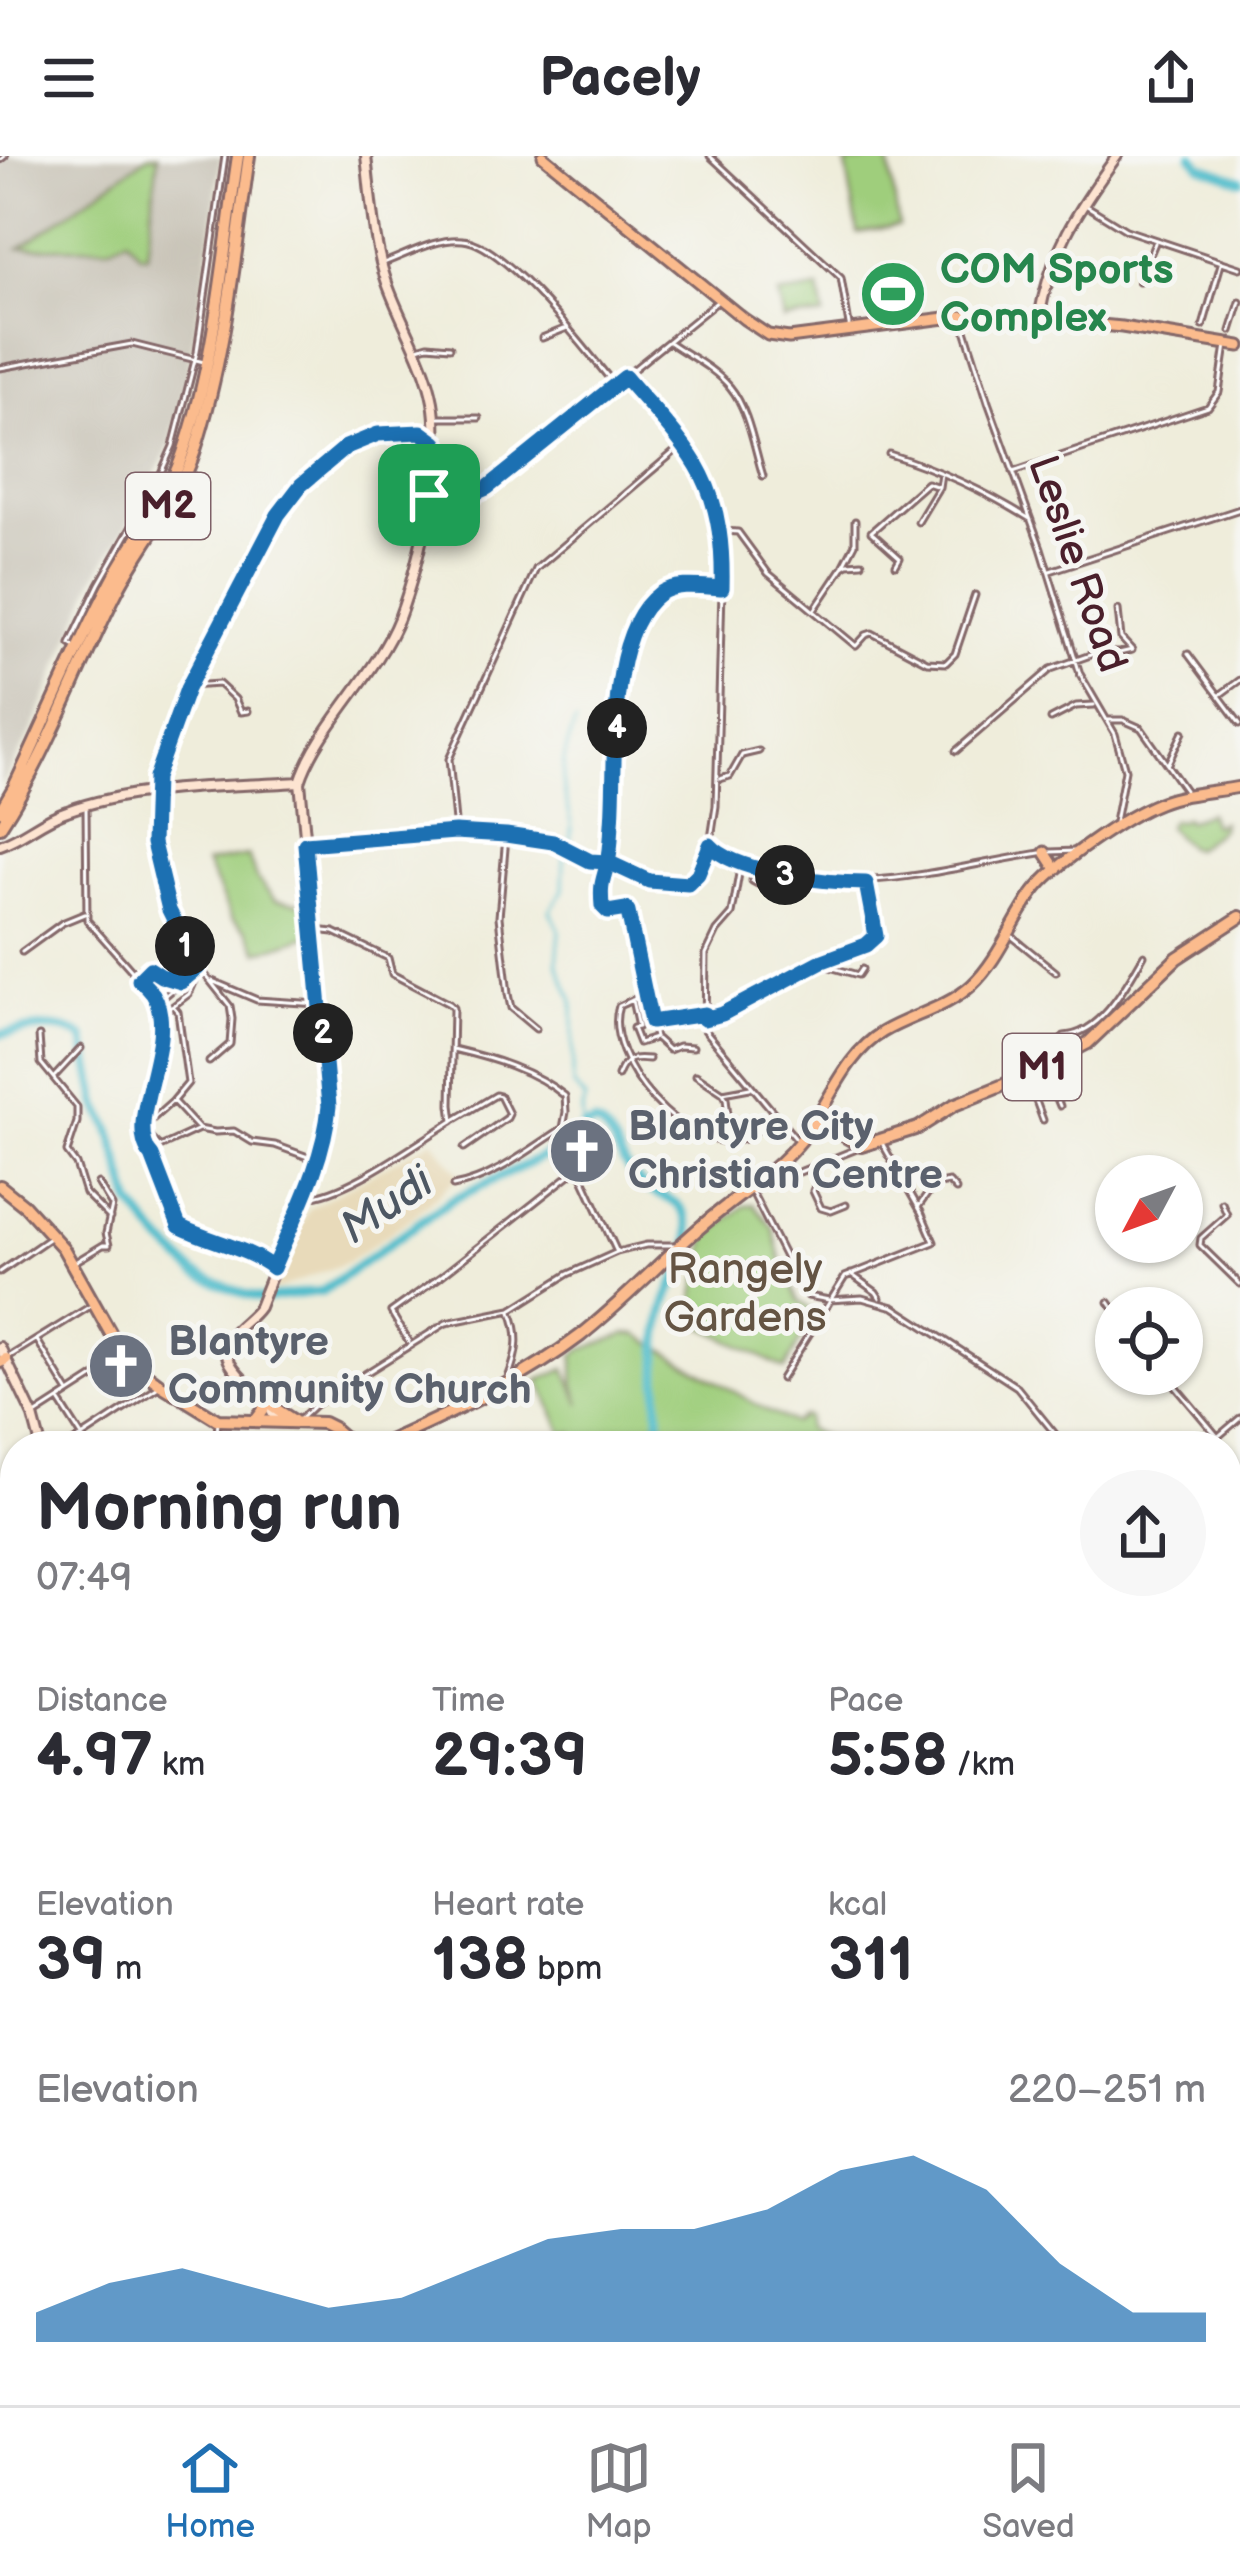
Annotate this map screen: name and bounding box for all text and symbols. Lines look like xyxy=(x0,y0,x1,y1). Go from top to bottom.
icon: menu xyxy=(36,45,102,111)
icon: share xyxy=(1138,45,1204,111)
text: Pacely xyxy=(539,46,701,111)
place label: COM Sports Complex xyxy=(940,245,1174,344)
sports icon: COM Sports Complex xyxy=(858,259,928,329)
pin xyxy=(378,444,480,546)
street label: Leslie Road xyxy=(1016,449,1138,679)
icon: arrive xyxy=(396,462,462,528)
road number: M2 xyxy=(126,473,210,539)
pin: 4 xyxy=(587,698,647,758)
text: 4 xyxy=(607,708,627,748)
pin: 3 xyxy=(755,845,815,905)
text: 3 xyxy=(775,855,795,895)
pin: 1 xyxy=(155,916,215,976)
text: 1 xyxy=(178,926,192,966)
pin: 2 xyxy=(293,1003,353,1063)
text: 2 xyxy=(313,1013,333,1053)
road number: M1 xyxy=(1003,1034,1081,1100)
place label: Blantyre City Christian Centre xyxy=(628,1102,943,1201)
church icon: Blantyre City Christian Centre xyxy=(547,1116,617,1186)
water label: Mudi xyxy=(330,1154,445,1257)
north arrow xyxy=(1095,1155,1203,1263)
map controls xyxy=(1095,1155,1203,1395)
park label: Rangely Gardens xyxy=(663,1245,827,1344)
button: locate xyxy=(1095,1287,1203,1395)
place label: Blantyre Community Church xyxy=(168,1317,532,1416)
church icon: Blantyre Community Church xyxy=(86,1331,156,1401)
text: Morning run xyxy=(36,1470,402,1549)
button: share xyxy=(1080,1470,1206,1596)
text: 07:49 xyxy=(36,1555,132,1602)
text: Distance xyxy=(36,1681,168,1721)
text: Time xyxy=(432,1681,505,1721)
text: Pace xyxy=(828,1681,903,1721)
text: 4.97 xyxy=(36,1721,153,1793)
text: 29:39 xyxy=(432,1721,588,1793)
text: 5:58 xyxy=(828,1721,948,1793)
text: km xyxy=(153,1745,205,1785)
text: /km xyxy=(948,1745,1015,1785)
text: Elevation xyxy=(36,1885,174,1925)
text: Heart rate xyxy=(432,1885,584,1925)
text: kcal xyxy=(828,1885,887,1925)
text: 39 xyxy=(36,1925,106,1997)
text: 138 xyxy=(432,1925,528,1997)
text: 311 xyxy=(828,1925,914,1997)
text: m xyxy=(106,1949,142,1989)
text: bpm xyxy=(528,1949,602,1989)
text: Elevation xyxy=(36,2067,199,2114)
text: 220–251 m xyxy=(1008,2067,1206,2114)
tab: Home xyxy=(165,2435,255,2547)
tab: Map xyxy=(585,2435,652,2547)
tab: Saved xyxy=(982,2435,1075,2547)

